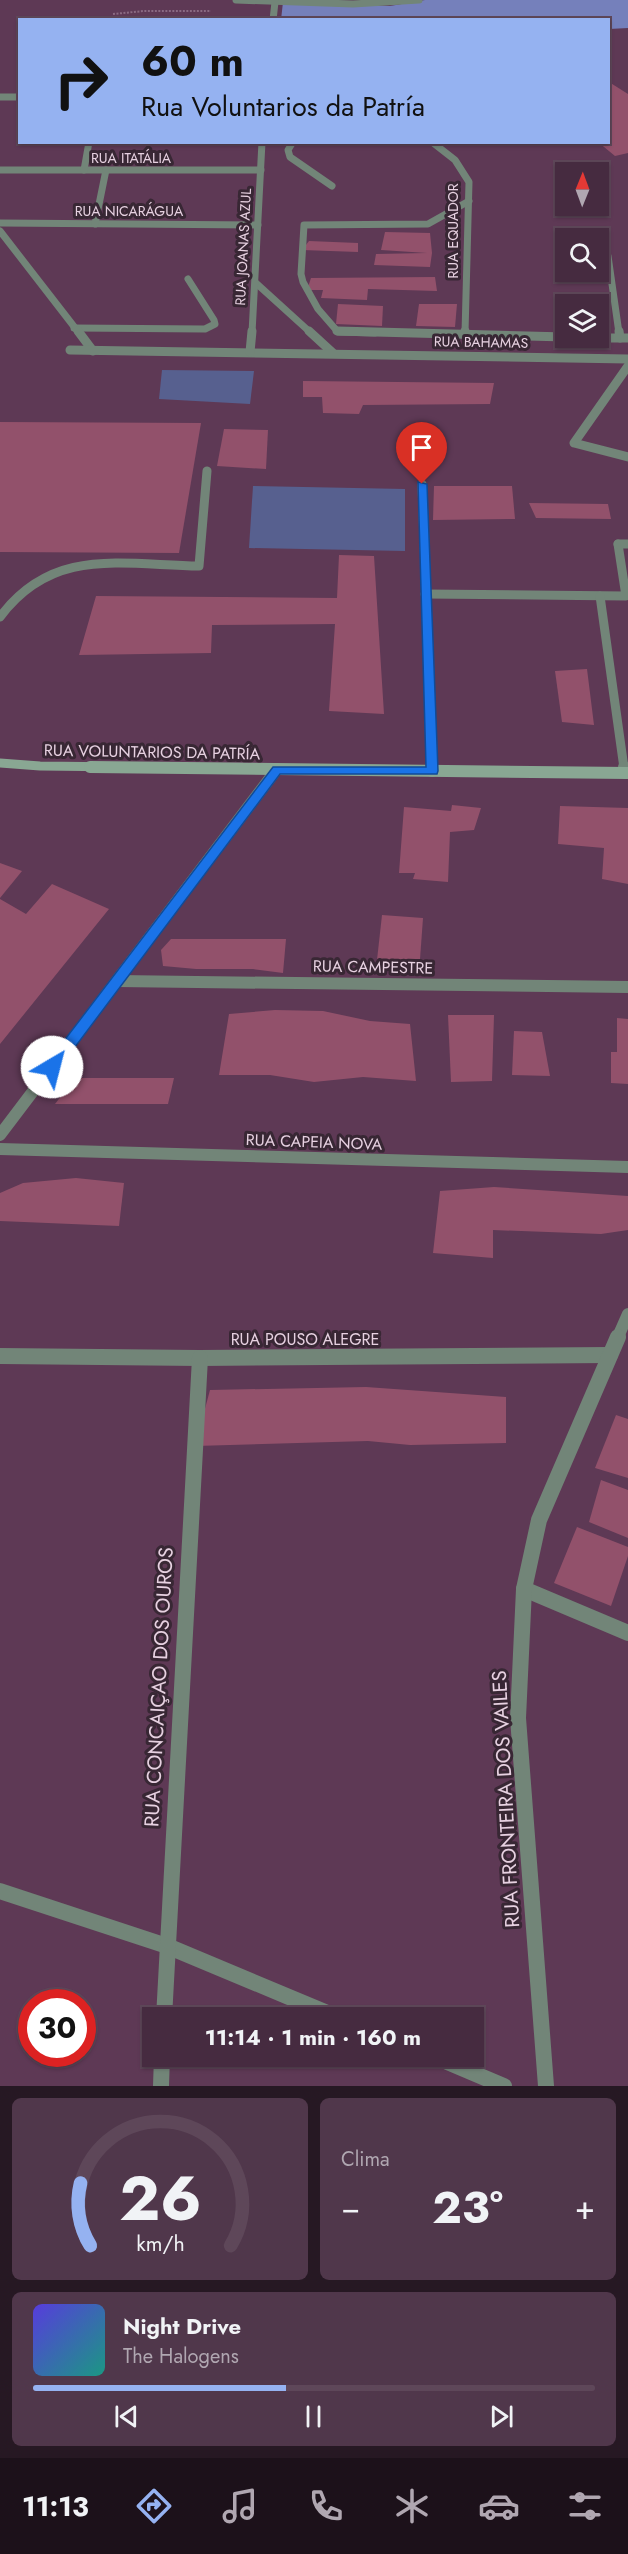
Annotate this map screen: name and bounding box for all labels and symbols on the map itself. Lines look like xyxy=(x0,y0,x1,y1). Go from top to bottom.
street label: RUA ITATÁLIA xyxy=(91,148,172,168)
north arrow xyxy=(555,162,609,216)
street label: RUA EQUADOR xyxy=(443,183,463,279)
street label: RUA JOANAS AZUL xyxy=(230,187,256,306)
street label: RUA NICARÁGUA xyxy=(75,201,184,221)
street label: RUA BAHAMAS xyxy=(434,331,529,353)
pin xyxy=(396,422,447,484)
street label: RUA VOLUNTARIOS DA PATRÍA xyxy=(44,739,261,765)
street label: RUA CAMPESTRE xyxy=(313,954,433,980)
position arrow xyxy=(20,1035,84,1099)
street label: RUA CAPEIA NOVA xyxy=(245,1128,383,1156)
street label: RUA POUSO ALEGRE xyxy=(231,1328,379,1351)
street label: RUA CONCAIÇAO DOS OUROS xyxy=(137,1546,181,1828)
street label: RUA FRONTEIRA DOS VAILES xyxy=(485,1670,527,1928)
speed limit sign: 30 xyxy=(18,1989,96,2067)

